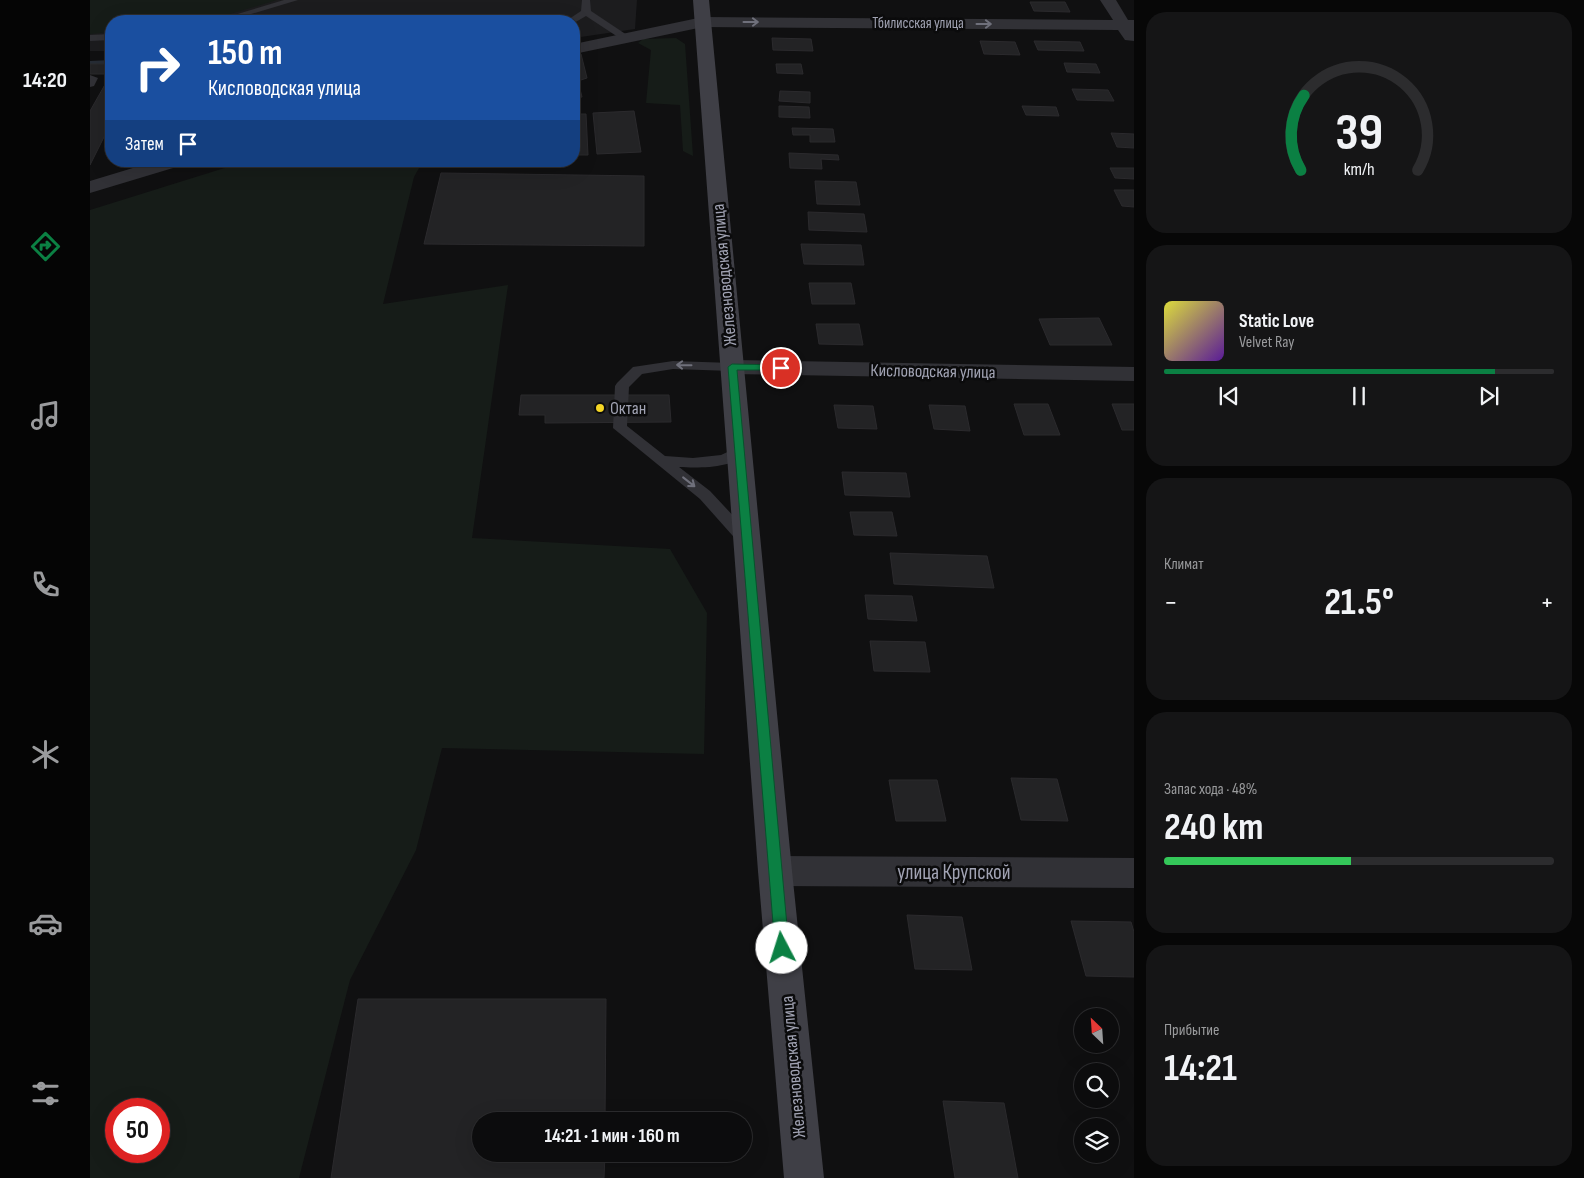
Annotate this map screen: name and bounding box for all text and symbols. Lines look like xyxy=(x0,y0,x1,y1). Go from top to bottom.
street label: Тбилисская улица xyxy=(872,14,964,33)
one-way arrow xyxy=(743,18,759,27)
one-way arrow xyxy=(976,19,992,29)
text: 150 m xyxy=(208,32,282,75)
icon: right xyxy=(125,35,190,100)
text: 14:20 xyxy=(23,67,67,94)
text: Кисловодская улица xyxy=(208,75,361,102)
text: 39 xyxy=(1335,102,1383,165)
icon: arrive xyxy=(174,130,202,158)
text: Затем xyxy=(125,133,164,156)
text: km/h xyxy=(1344,159,1374,180)
street label: Железноводская улица xyxy=(708,203,741,347)
icon: directions xyxy=(28,229,63,264)
text: Static Love xyxy=(1239,310,1314,333)
text: Velvet Ray xyxy=(1239,333,1294,352)
pin xyxy=(760,347,802,389)
icon: arrive xyxy=(767,354,795,382)
street label: Кисловодская улица xyxy=(870,360,996,383)
one-way arrow xyxy=(676,361,692,370)
icon: previous xyxy=(1215,382,1243,410)
icon: pause xyxy=(1345,382,1373,410)
icon: next xyxy=(1475,382,1503,410)
icon: music xyxy=(28,398,63,433)
place label: Октан xyxy=(610,398,646,419)
marker: Октан xyxy=(594,402,606,414)
one-way arrow xyxy=(682,477,696,487)
text: Климат xyxy=(1164,555,1204,574)
icon: phone xyxy=(28,567,63,602)
text: 21.5° xyxy=(1324,580,1394,625)
text: − xyxy=(1164,586,1178,619)
text: + xyxy=(1540,586,1554,619)
icon: climate xyxy=(28,737,63,772)
text: Запас хода · 48% xyxy=(1164,780,1257,799)
text: 240 km xyxy=(1164,805,1263,850)
street label: улица Крупской xyxy=(897,860,1011,885)
icon: car xyxy=(28,906,63,941)
position arrow xyxy=(755,921,807,973)
street label: Железноводская улица xyxy=(777,995,810,1139)
north arrow xyxy=(1074,1008,1119,1052)
map controls xyxy=(1074,1008,1119,1163)
text: Прибытие xyxy=(1164,1021,1219,1040)
text: 14:21 xyxy=(1164,1046,1237,1091)
button: search xyxy=(1074,1063,1119,1108)
icon: filters xyxy=(28,1076,63,1111)
speed limit sign: 50 xyxy=(105,1098,170,1163)
button: layers xyxy=(1074,1118,1119,1163)
text: 14:21 · 1 мин · 160 m xyxy=(544,1125,680,1148)

